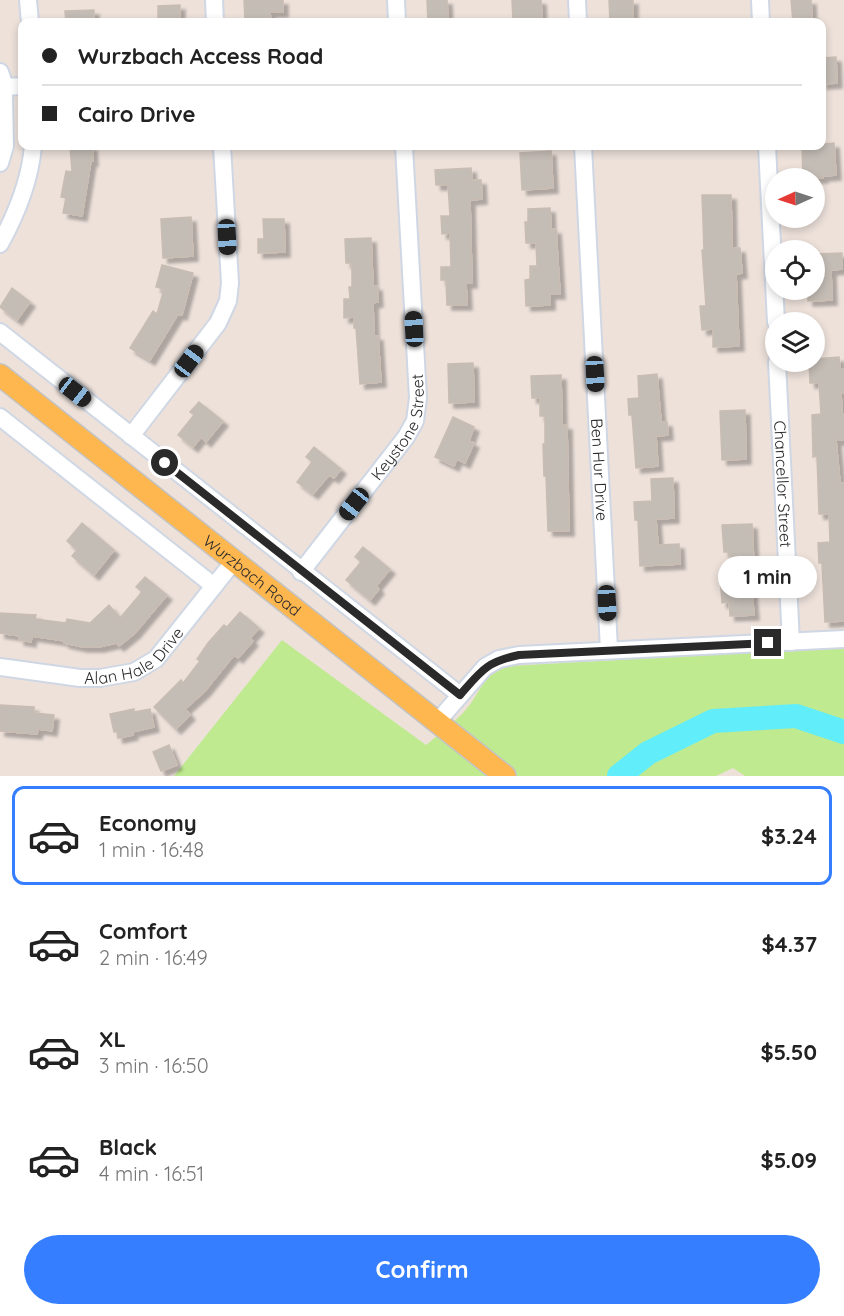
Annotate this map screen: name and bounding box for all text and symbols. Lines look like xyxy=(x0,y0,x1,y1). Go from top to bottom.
text: Wurzbach Access Road xyxy=(78,42,323,70)
text: Cairo Drive xyxy=(78,100,195,128)
north arrow xyxy=(765,168,825,228)
map controls xyxy=(765,168,825,372)
car xyxy=(217,219,237,255)
button: locate xyxy=(765,240,825,300)
car xyxy=(404,311,424,347)
button: layers xyxy=(765,312,825,372)
car xyxy=(171,341,207,381)
car xyxy=(585,356,605,392)
street label: Keystone Street xyxy=(366,373,428,484)
car xyxy=(55,374,95,410)
street label: Ben Hur Drive xyxy=(587,418,612,521)
street label: Chancellor Street xyxy=(770,420,796,548)
route start xyxy=(151,449,178,476)
car xyxy=(336,484,372,524)
street label: Wurzbach Road xyxy=(199,530,305,620)
callout: 1 min xyxy=(718,556,818,598)
text: 1 min xyxy=(743,564,792,589)
car xyxy=(597,585,617,621)
street label: Alan Hale Drive xyxy=(84,623,188,688)
route end xyxy=(754,629,781,656)
icon: car xyxy=(27,809,81,863)
text: Economy xyxy=(99,809,197,837)
text: $3.24 xyxy=(761,822,817,850)
text: 1 min · 16:48 xyxy=(99,837,204,862)
icon: car xyxy=(27,917,81,971)
text: Comfort xyxy=(99,917,188,945)
text: $4.37 xyxy=(762,930,817,958)
text: 2 min · 16:49 xyxy=(99,945,208,970)
icon: car xyxy=(27,1025,81,1079)
text: XL xyxy=(99,1025,126,1053)
text: $5.50 xyxy=(760,1038,817,1066)
text: 3 min · 16:50 xyxy=(99,1053,209,1078)
icon: car xyxy=(27,1133,81,1187)
text: Black xyxy=(99,1133,157,1161)
text: $5.09 xyxy=(761,1146,817,1174)
text: 4 min · 16:51 xyxy=(99,1161,204,1186)
button: Confirm xyxy=(24,1235,820,1304)

